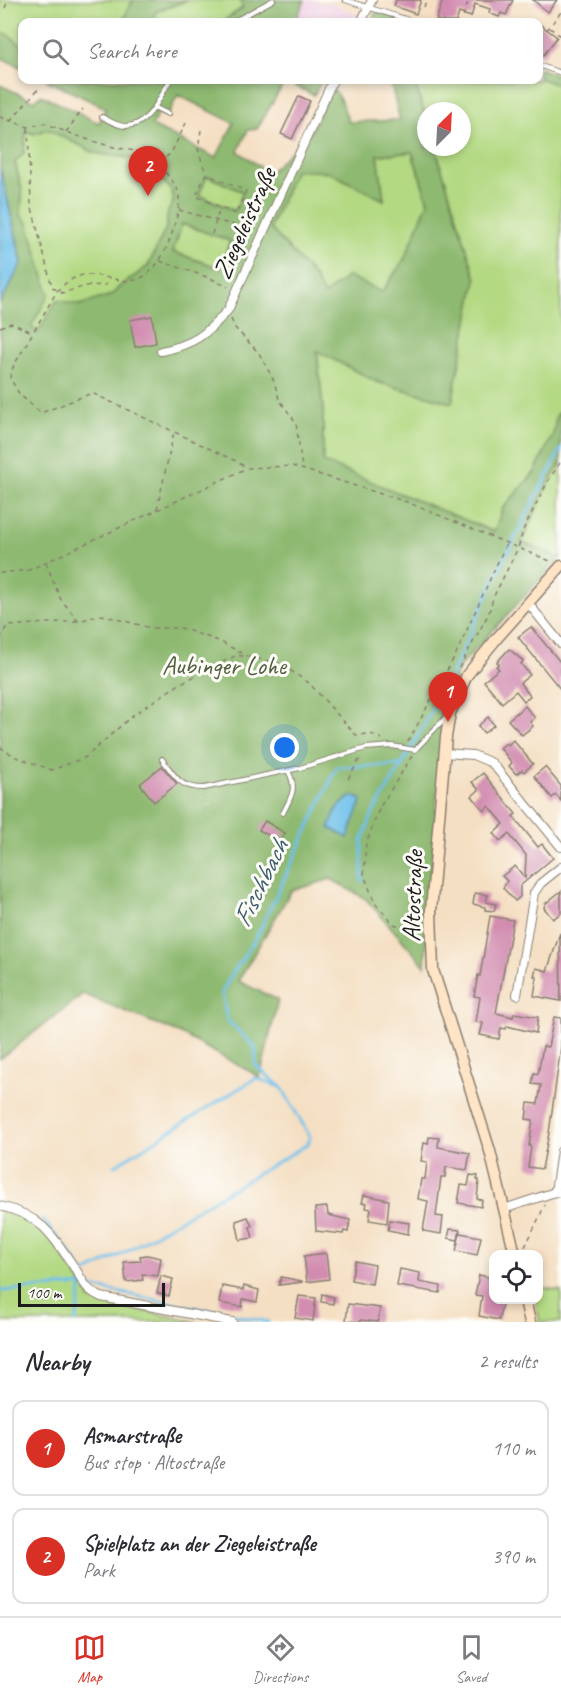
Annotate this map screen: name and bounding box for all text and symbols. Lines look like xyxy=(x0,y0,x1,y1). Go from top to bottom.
search box xyxy=(18,18,543,84)
icon: search xyxy=(39,35,72,68)
text: Search here xyxy=(87,37,177,65)
north arrow xyxy=(417,102,471,156)
pin: 2 xyxy=(128,146,168,196)
street label: Ziegeleistraße xyxy=(205,160,285,284)
park label: Aubinger Lohe xyxy=(162,649,287,682)
pin: 1 xyxy=(428,672,468,722)
your location xyxy=(270,733,299,762)
water label: Fischbach xyxy=(224,832,296,932)
street label: Altostraße xyxy=(394,847,431,942)
map controls xyxy=(489,1250,543,1304)
button: locate xyxy=(489,1250,543,1304)
scale bar xyxy=(18,1280,165,1308)
text: 100 m xyxy=(27,1283,61,1303)
text: Nearby xyxy=(24,1345,89,1378)
text: 2 results xyxy=(478,1349,537,1374)
text: Asmarstraße xyxy=(83,1422,181,1450)
text: 1 xyxy=(41,1436,50,1461)
text: 110 m xyxy=(492,1436,535,1461)
text: Bus stop · Altostraße xyxy=(83,1450,224,1475)
text: Spielplatz an der Ziegeleistraße xyxy=(83,1530,316,1558)
text: 2 xyxy=(41,1544,50,1569)
text: 390 m xyxy=(492,1544,535,1569)
text: Park xyxy=(83,1558,115,1583)
tab: Map xyxy=(73,1631,106,1687)
tab: Directions xyxy=(253,1631,308,1687)
tab: Saved xyxy=(455,1631,488,1687)

